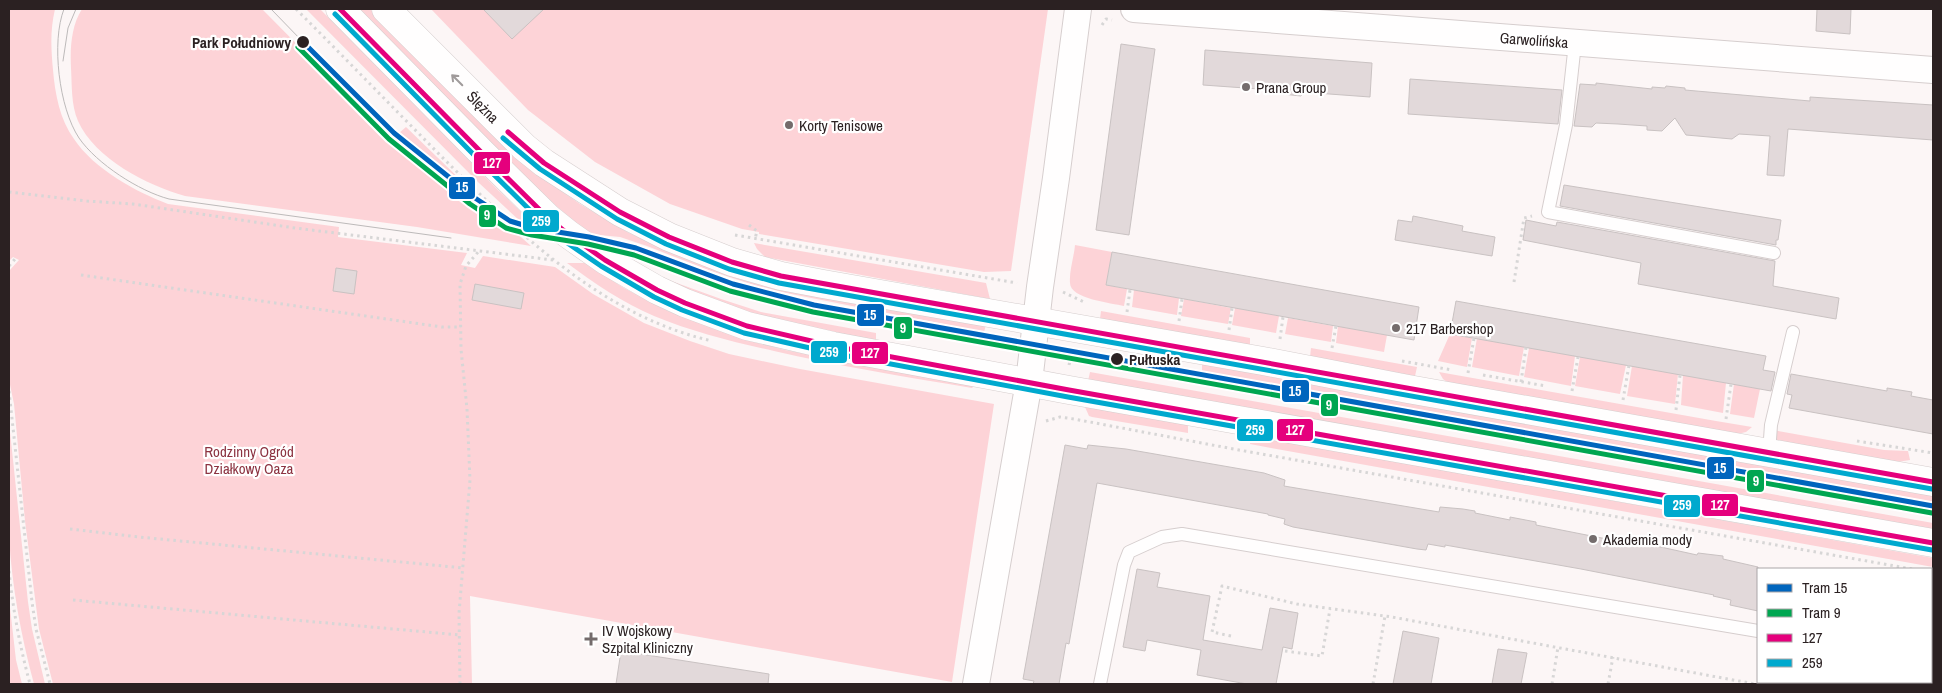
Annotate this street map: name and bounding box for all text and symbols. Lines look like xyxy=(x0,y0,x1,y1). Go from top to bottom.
street label: Garwolińska xyxy=(1499,27,1569,53)
place label: Park Południowy xyxy=(192,32,291,53)
marker: Park Południowy xyxy=(295,34,311,50)
one-way arrow xyxy=(450,74,463,86)
place label: Prana Group xyxy=(1256,77,1327,98)
marker: Prana Group xyxy=(1240,81,1252,93)
street label: Ślężna xyxy=(462,86,504,128)
place label: Korty Tenisowe xyxy=(799,115,883,136)
marker: Korty Tenisowe xyxy=(783,119,795,131)
line badge: 127 xyxy=(473,151,511,175)
text: 127 xyxy=(482,154,502,172)
line badge: 15 xyxy=(448,176,476,200)
text: 15 xyxy=(456,178,469,196)
line badge: 9 xyxy=(478,204,497,228)
text: 9 xyxy=(484,206,490,224)
line badge: 259 xyxy=(522,209,560,233)
text: 259 xyxy=(531,212,551,230)
line badge: 15 xyxy=(856,303,885,327)
text: 15 xyxy=(864,306,877,324)
line badge: 9 xyxy=(893,316,913,340)
place label: 217 Barbershop xyxy=(1406,318,1494,339)
text: 9 xyxy=(900,319,906,337)
marker: 217 Barbershop xyxy=(1390,322,1402,334)
line badge: 259 xyxy=(810,340,848,364)
line badge: 127 xyxy=(851,341,889,365)
text: 259 xyxy=(819,343,839,361)
text: 127 xyxy=(860,344,880,362)
place label: Pułtuska xyxy=(1129,349,1180,370)
marker: Pułtuska xyxy=(1109,351,1125,367)
line badge: 15 xyxy=(1281,379,1310,403)
text: 15 xyxy=(1289,382,1302,400)
line badge: 9 xyxy=(1320,393,1339,417)
text: 9 xyxy=(1326,396,1332,414)
line badge: 259 xyxy=(1236,418,1274,442)
line badge: 127 xyxy=(1276,418,1314,442)
text: 259 xyxy=(1245,421,1265,439)
text: 127 xyxy=(1285,421,1305,439)
park label: Rodzinny Ogród Działkowy Oaza xyxy=(204,441,294,479)
line badge: 15 xyxy=(1706,456,1735,480)
text: 15 xyxy=(1714,459,1727,477)
line badge: 9 xyxy=(1746,469,1765,493)
text: 9 xyxy=(1753,472,1759,490)
line badge: 127 xyxy=(1701,493,1739,517)
line badge: 259 xyxy=(1663,494,1701,518)
text: 259 xyxy=(1672,496,1692,514)
text: 127 xyxy=(1710,496,1730,514)
place label: Akademia mody xyxy=(1602,529,1693,550)
marker: Akademia mody xyxy=(1587,533,1599,545)
legend xyxy=(1757,568,1932,683)
text: Tram 15 xyxy=(1802,577,1848,598)
text: Tram 9 xyxy=(1802,602,1841,623)
place label: IV Wojskowy Szpital Kliniczny xyxy=(602,620,694,658)
text: 127 xyxy=(1802,627,1823,648)
marker: IV Wojskowy Szpital Kliniczny xyxy=(584,632,598,646)
text: 259 xyxy=(1802,652,1823,673)

